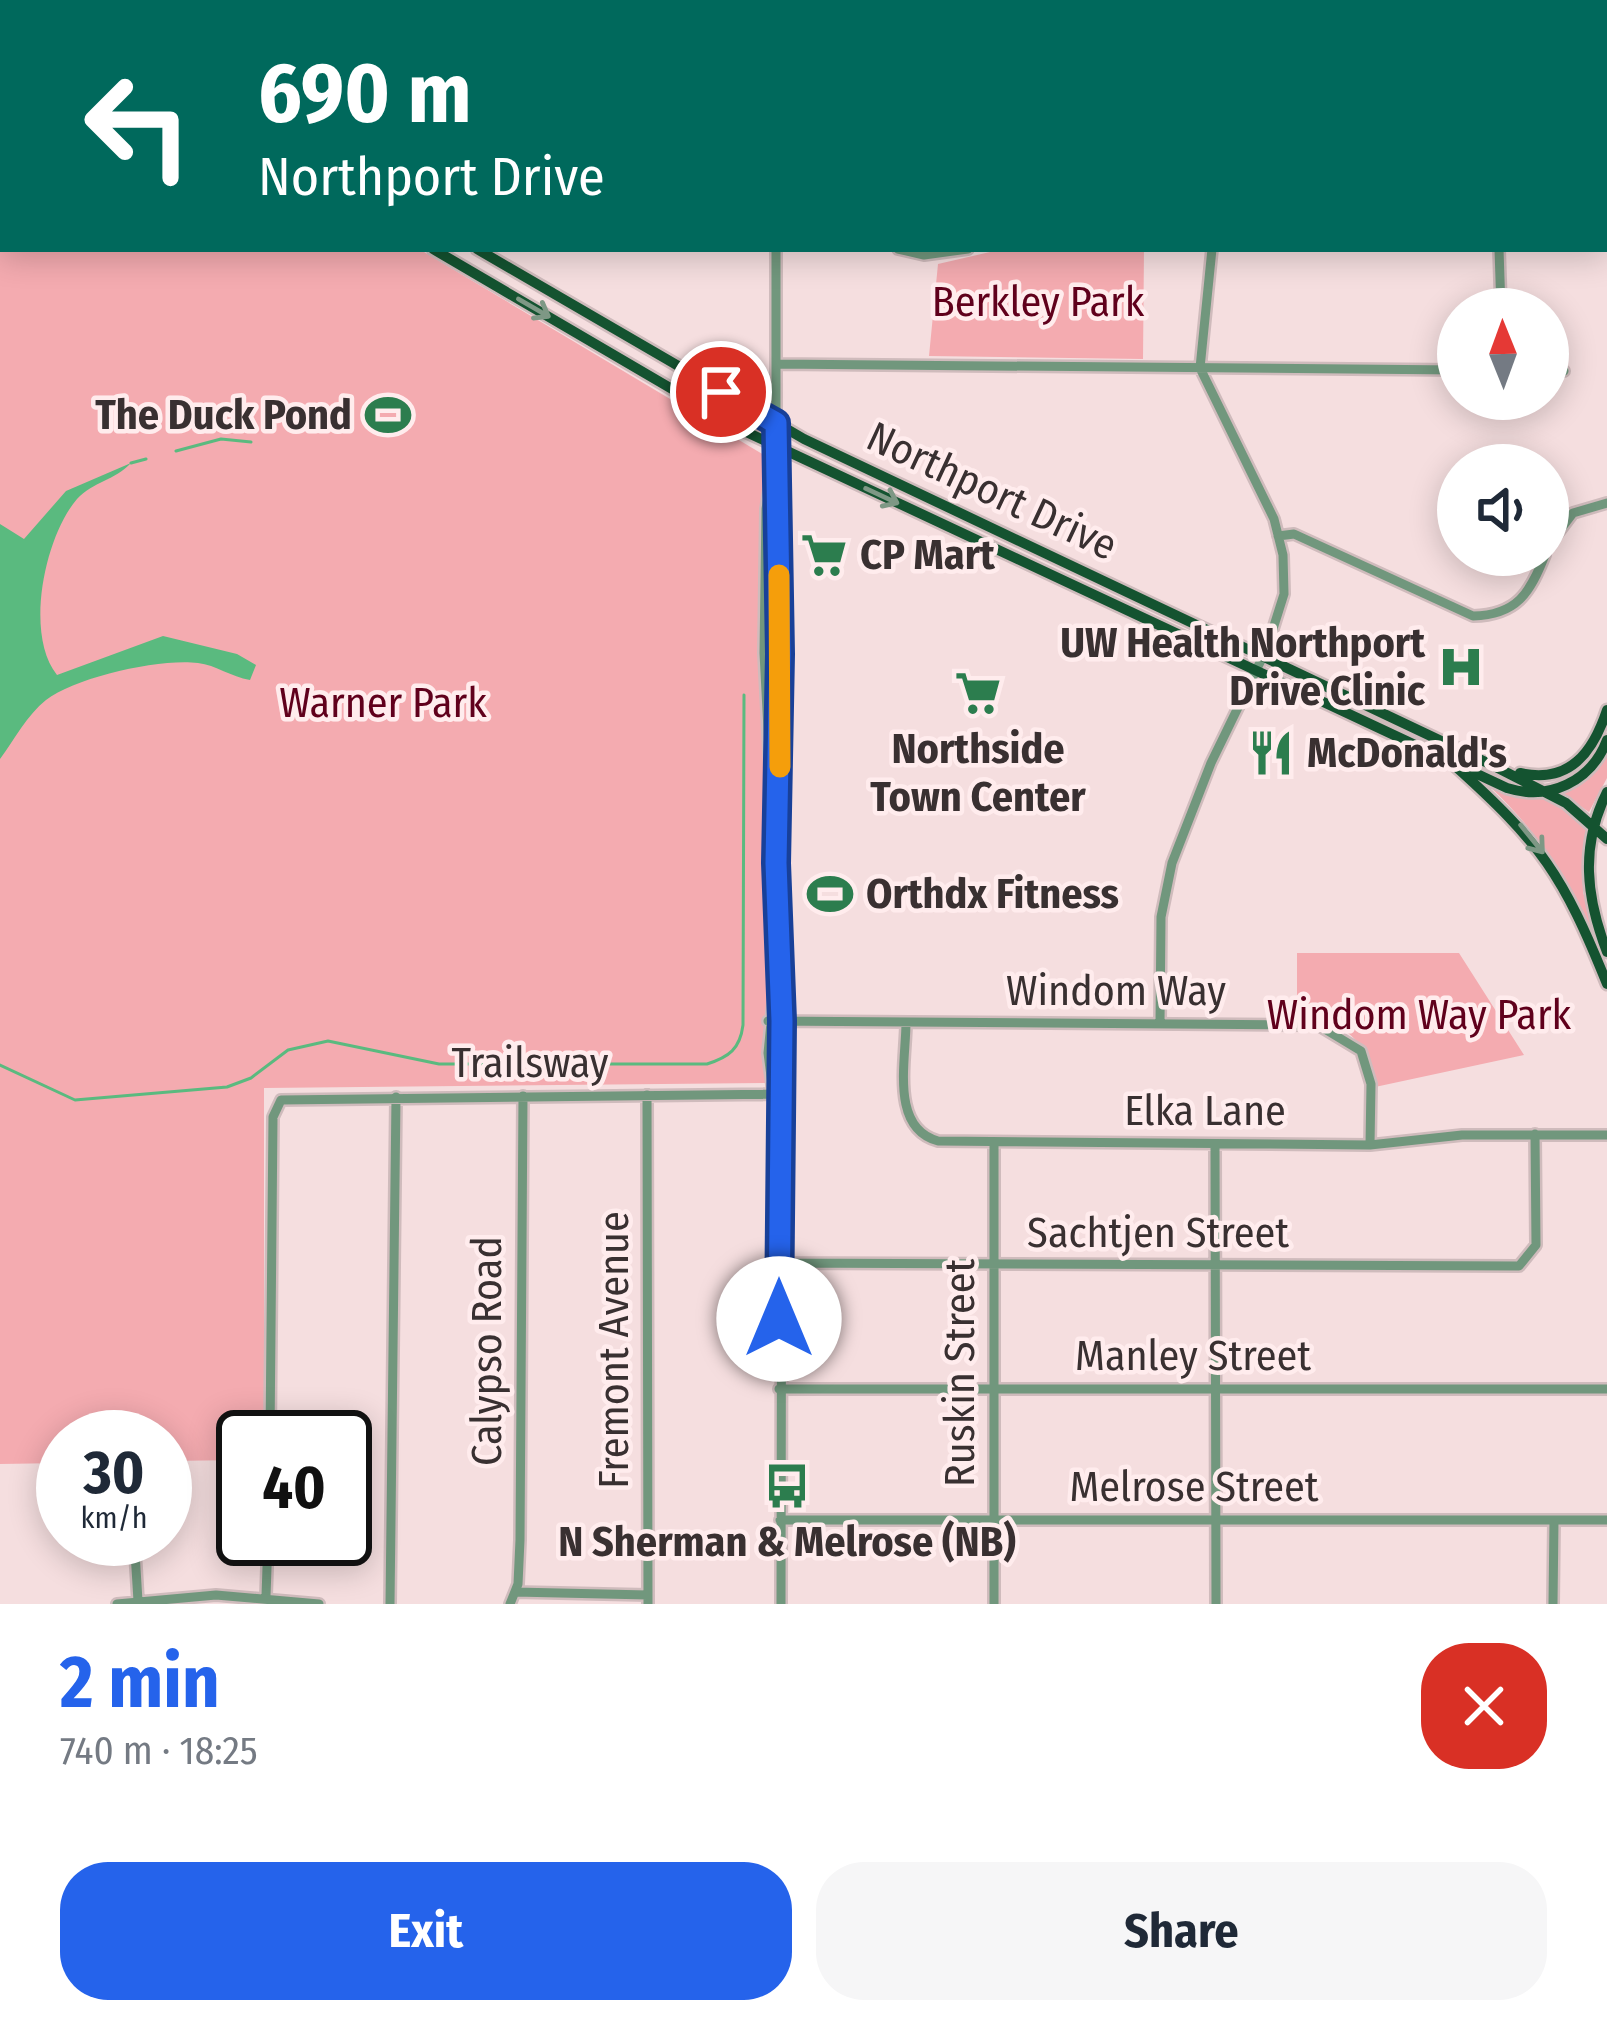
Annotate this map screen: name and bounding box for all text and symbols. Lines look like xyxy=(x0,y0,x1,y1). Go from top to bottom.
text: 690 m xyxy=(258,43,472,144)
icon: left xyxy=(60,48,216,204)
text: Northport Drive xyxy=(258,145,605,209)
park label: Berkley Park xyxy=(932,277,1145,327)
north arrow xyxy=(1437,288,1569,420)
map controls xyxy=(1437,288,1569,576)
one-way arrow xyxy=(516,297,551,320)
pin xyxy=(670,341,772,443)
icon: arrive xyxy=(688,359,754,425)
place label: The Duck Pond xyxy=(95,390,352,440)
sports icon: The Duck Pond xyxy=(363,390,413,440)
street label: Northport Drive xyxy=(859,411,1125,571)
button: sound xyxy=(1437,444,1569,576)
one-way arrow xyxy=(863,486,899,508)
supermarket icon: CP Mart xyxy=(799,530,849,580)
place label: CP Mart xyxy=(860,530,996,580)
place label: UW Health Northport Drive Clinic xyxy=(1060,618,1426,716)
hospital icon: UW Health Northport Drive Clinic xyxy=(1436,642,1486,692)
supermarket icon: Northside Town Center xyxy=(953,668,1003,718)
park label: Warner Park xyxy=(279,678,487,728)
place label: Northside Town Center xyxy=(870,724,1086,822)
restaurant icon: McDonald's xyxy=(1246,728,1296,778)
place label: McDonald's xyxy=(1307,728,1507,778)
one-way arrow xyxy=(1518,823,1545,854)
sports icon: Orthdx Fitness xyxy=(805,869,855,919)
place label: Orthdx Fitness xyxy=(866,869,1119,919)
street label: Windom Way xyxy=(1006,966,1226,1016)
park label: Windom Way Park xyxy=(1267,990,1572,1040)
street label: Trailsway xyxy=(451,1038,609,1088)
street label: Elka Lane xyxy=(1124,1086,1286,1136)
street label: Sachtjen Street xyxy=(1027,1208,1289,1258)
street label: Fremont Avenue xyxy=(589,1211,639,1489)
street label: Calypso Road xyxy=(462,1236,512,1466)
position arrow xyxy=(716,1256,842,1382)
street label: Ruskin Street xyxy=(935,1259,985,1487)
street label: Manley Street xyxy=(1075,1331,1311,1381)
speed limit sign: 40 xyxy=(216,1410,372,1566)
text: 30 xyxy=(83,1437,145,1509)
bus stop icon: N Sherman & Melrose (NB) xyxy=(762,1461,812,1511)
street label: Melrose Street xyxy=(1069,1462,1319,1512)
text: km/h xyxy=(81,1500,147,1536)
place label: N Sherman & Melrose (NB) xyxy=(558,1517,1016,1567)
text: 2 min xyxy=(60,1640,220,1726)
button: close xyxy=(1421,1643,1547,1769)
text: 740 m · 18:25 xyxy=(60,1728,258,1774)
button: Exit xyxy=(60,1862,792,2000)
button: Share xyxy=(816,1862,1547,2000)

